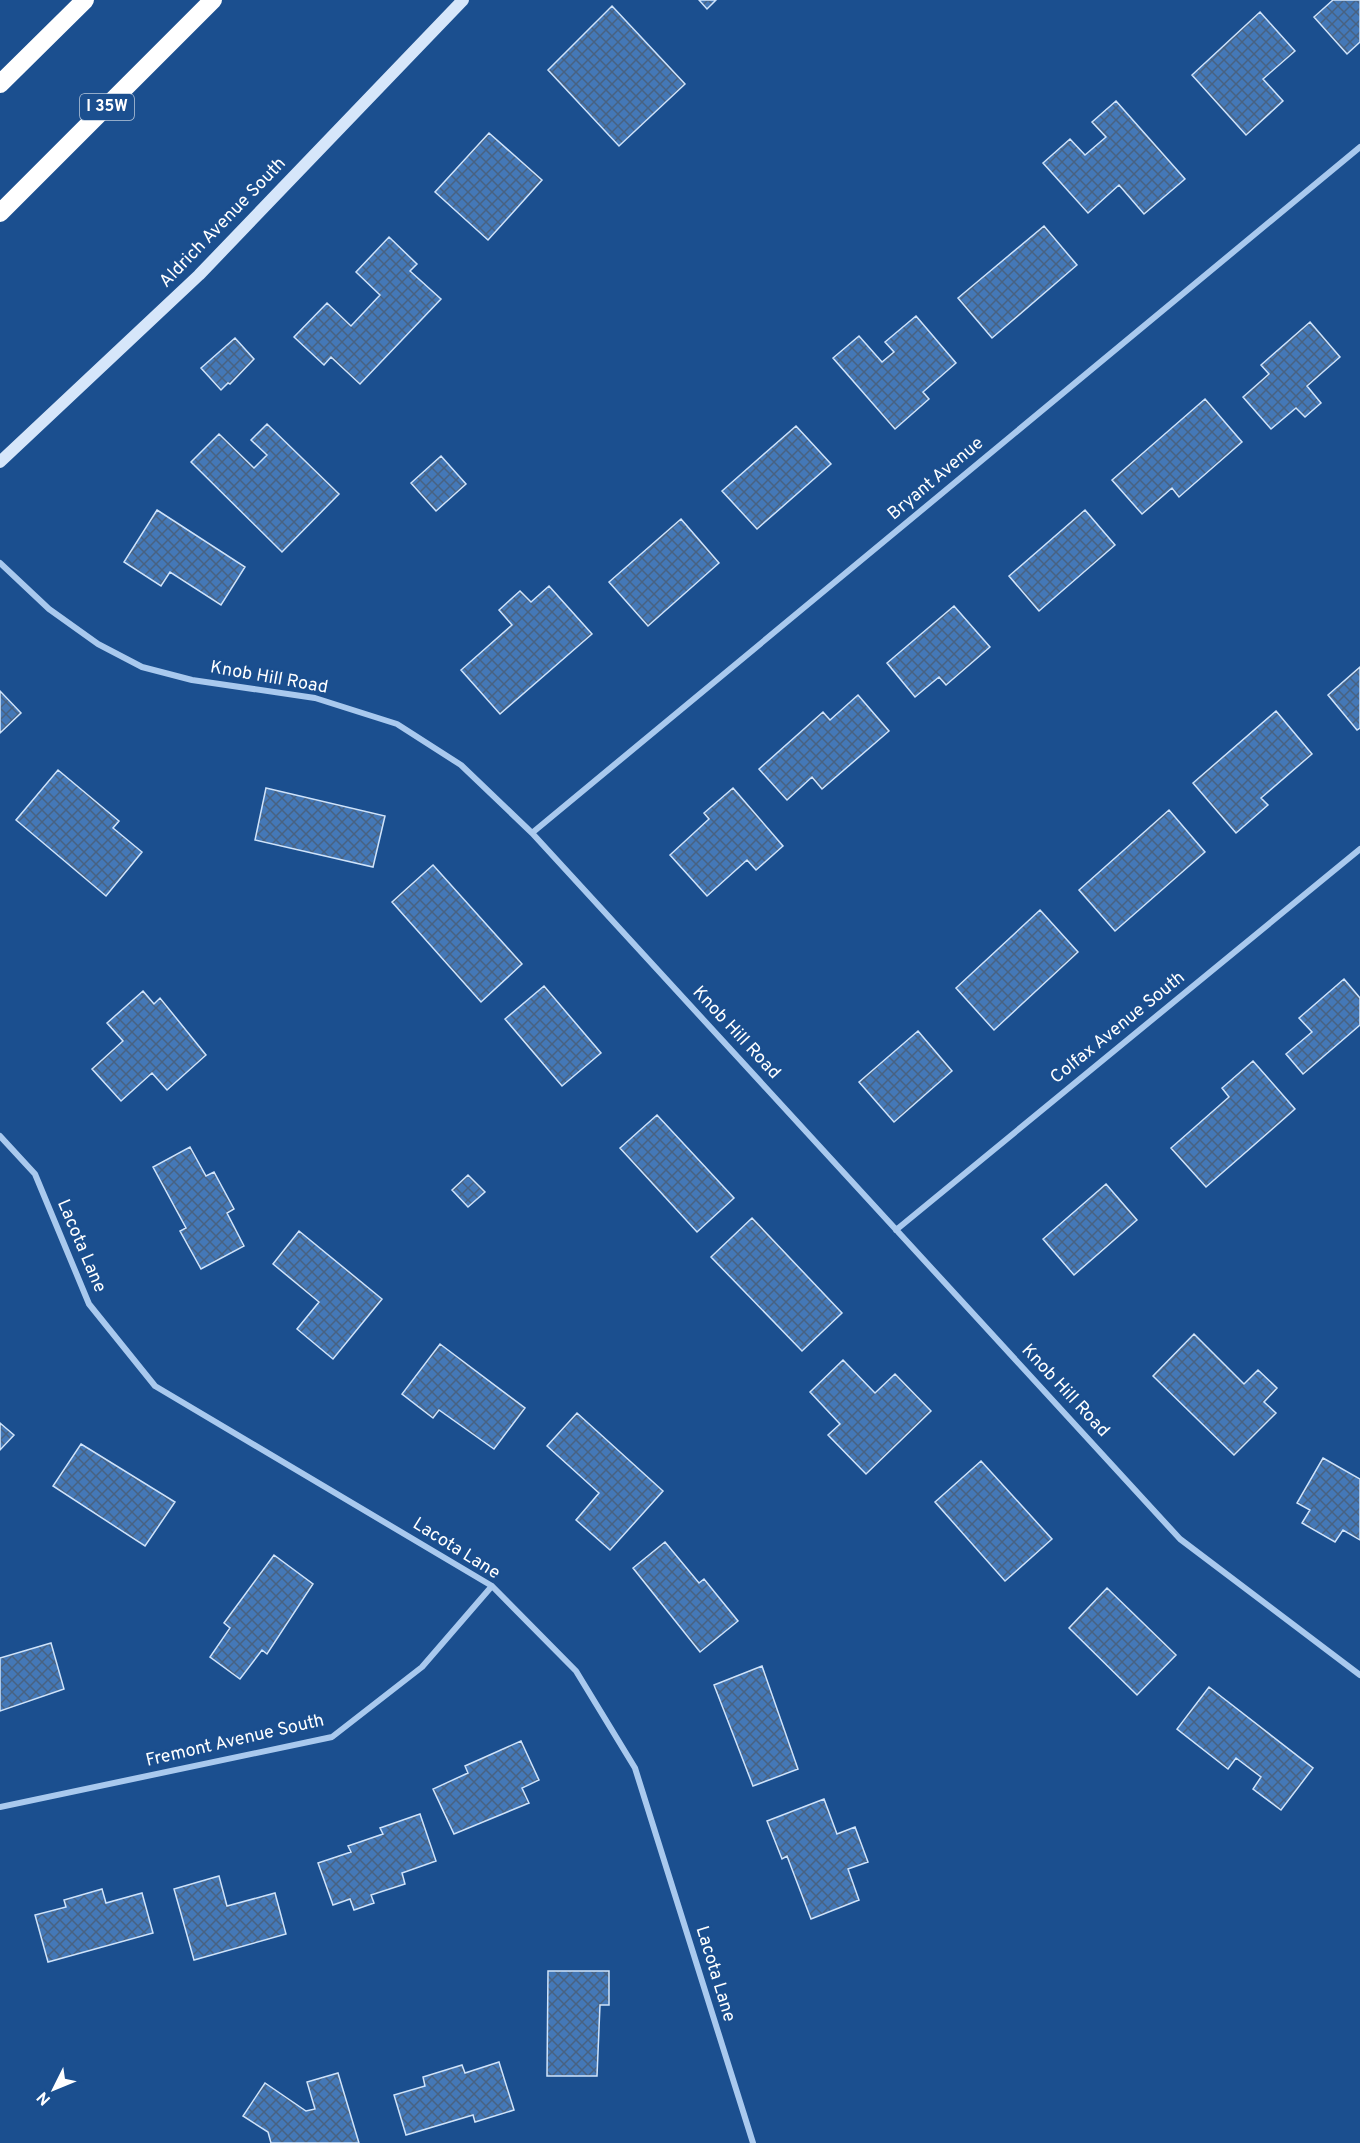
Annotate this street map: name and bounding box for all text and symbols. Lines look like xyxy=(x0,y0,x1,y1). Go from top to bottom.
road number: I 35W xyxy=(80,94,134,120)
street label: Aldrich Avenue South xyxy=(155,153,291,293)
street label: Bryant Avenue xyxy=(883,432,989,526)
street label: Knob Hill Road xyxy=(208,656,330,700)
street label: Colfax Avenue South xyxy=(1046,967,1190,1089)
street label: Knob Hill Road xyxy=(687,982,785,1084)
street label: Lacota Lane xyxy=(51,1196,111,1296)
street label: Knob Hill Road xyxy=(1016,1340,1114,1442)
street label: Lacota Lane xyxy=(408,1513,504,1585)
street label: Fremont Avenue South xyxy=(144,1709,326,1773)
street label: Lacota Lane xyxy=(690,1923,740,2025)
north arrow xyxy=(24,2059,84,2119)
text: N xyxy=(33,2087,56,2109)

